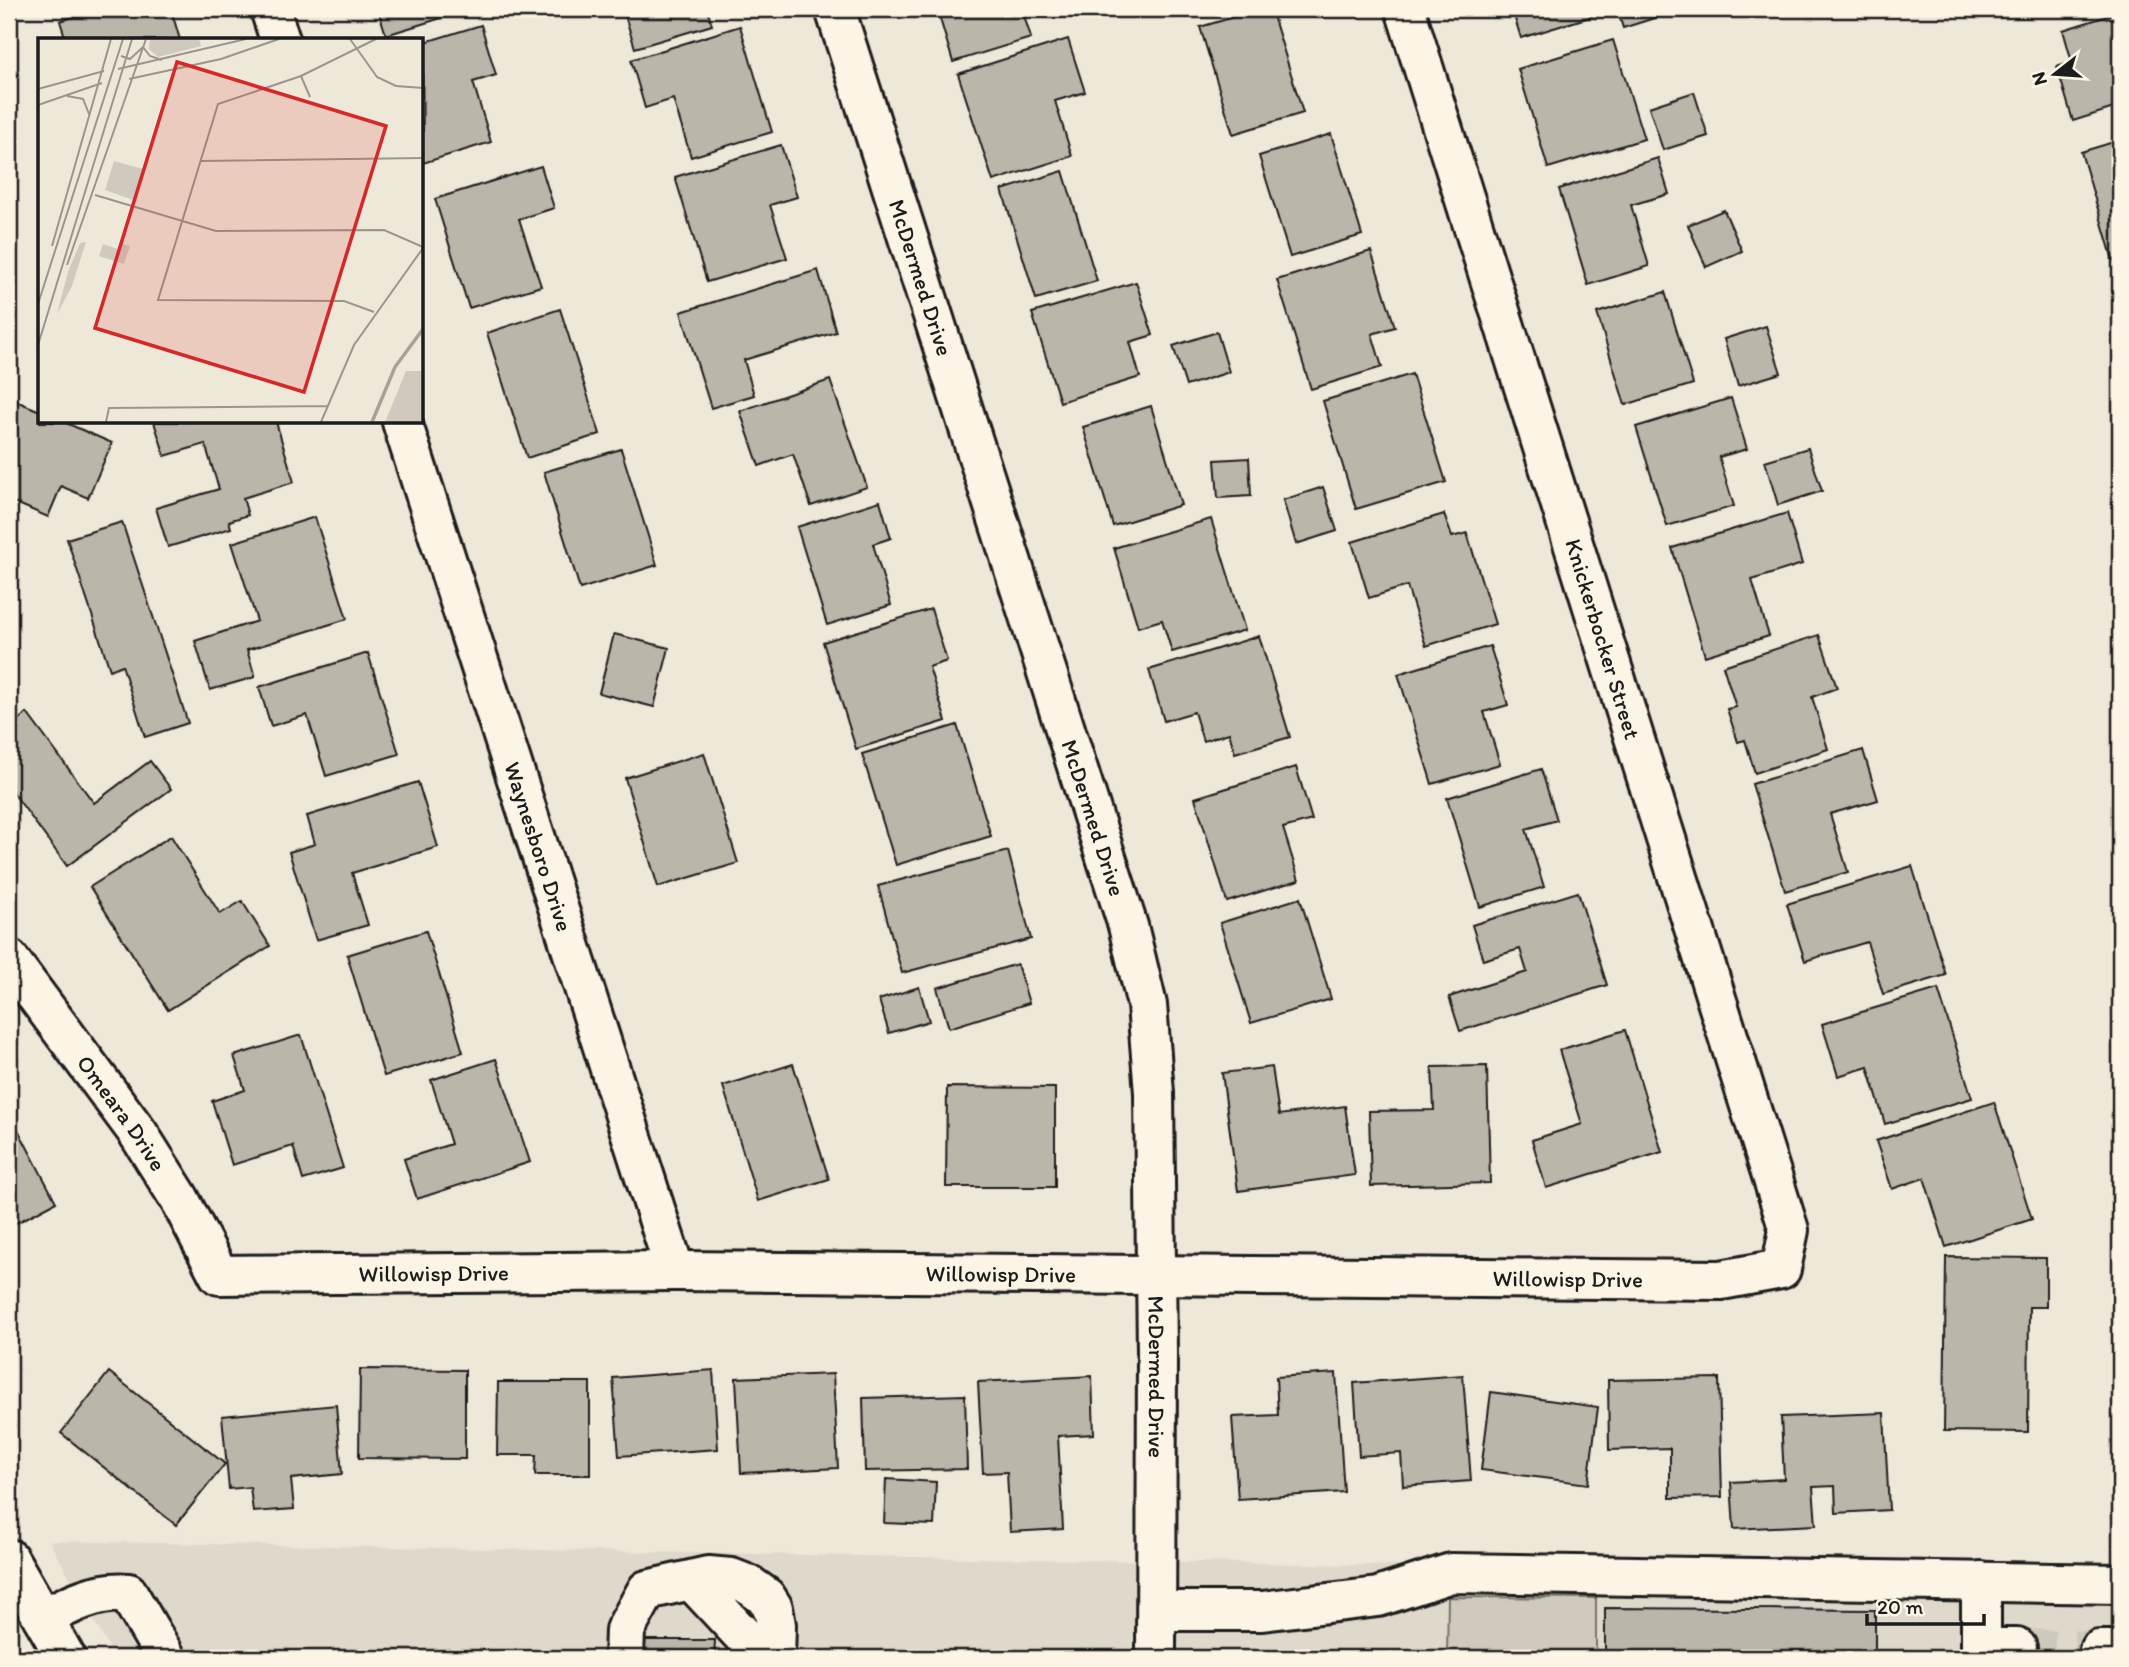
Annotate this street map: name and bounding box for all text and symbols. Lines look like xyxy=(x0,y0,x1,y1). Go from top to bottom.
inset map xyxy=(38,38,424,424)
north arrow xyxy=(2021,38,2090,108)
text: N xyxy=(2026,69,2052,88)
street label: McDermed Drive xyxy=(883,196,959,359)
street label: Knickerbocker Street xyxy=(1559,535,1647,743)
street label: McDermed Drive xyxy=(1055,736,1131,899)
street label: Waynesboro Drive xyxy=(498,758,579,935)
street label: Omeara Drive xyxy=(71,1049,172,1176)
street label: Willowisp Drive xyxy=(358,1258,509,1288)
street label: Willowisp Drive xyxy=(925,1259,1076,1288)
street label: Willowisp Drive xyxy=(1492,1264,1643,1293)
street label: McDermed Drive xyxy=(1142,1295,1171,1458)
scale bar xyxy=(1867,1583,1984,1627)
text: 20 m xyxy=(1877,1594,1924,1619)

